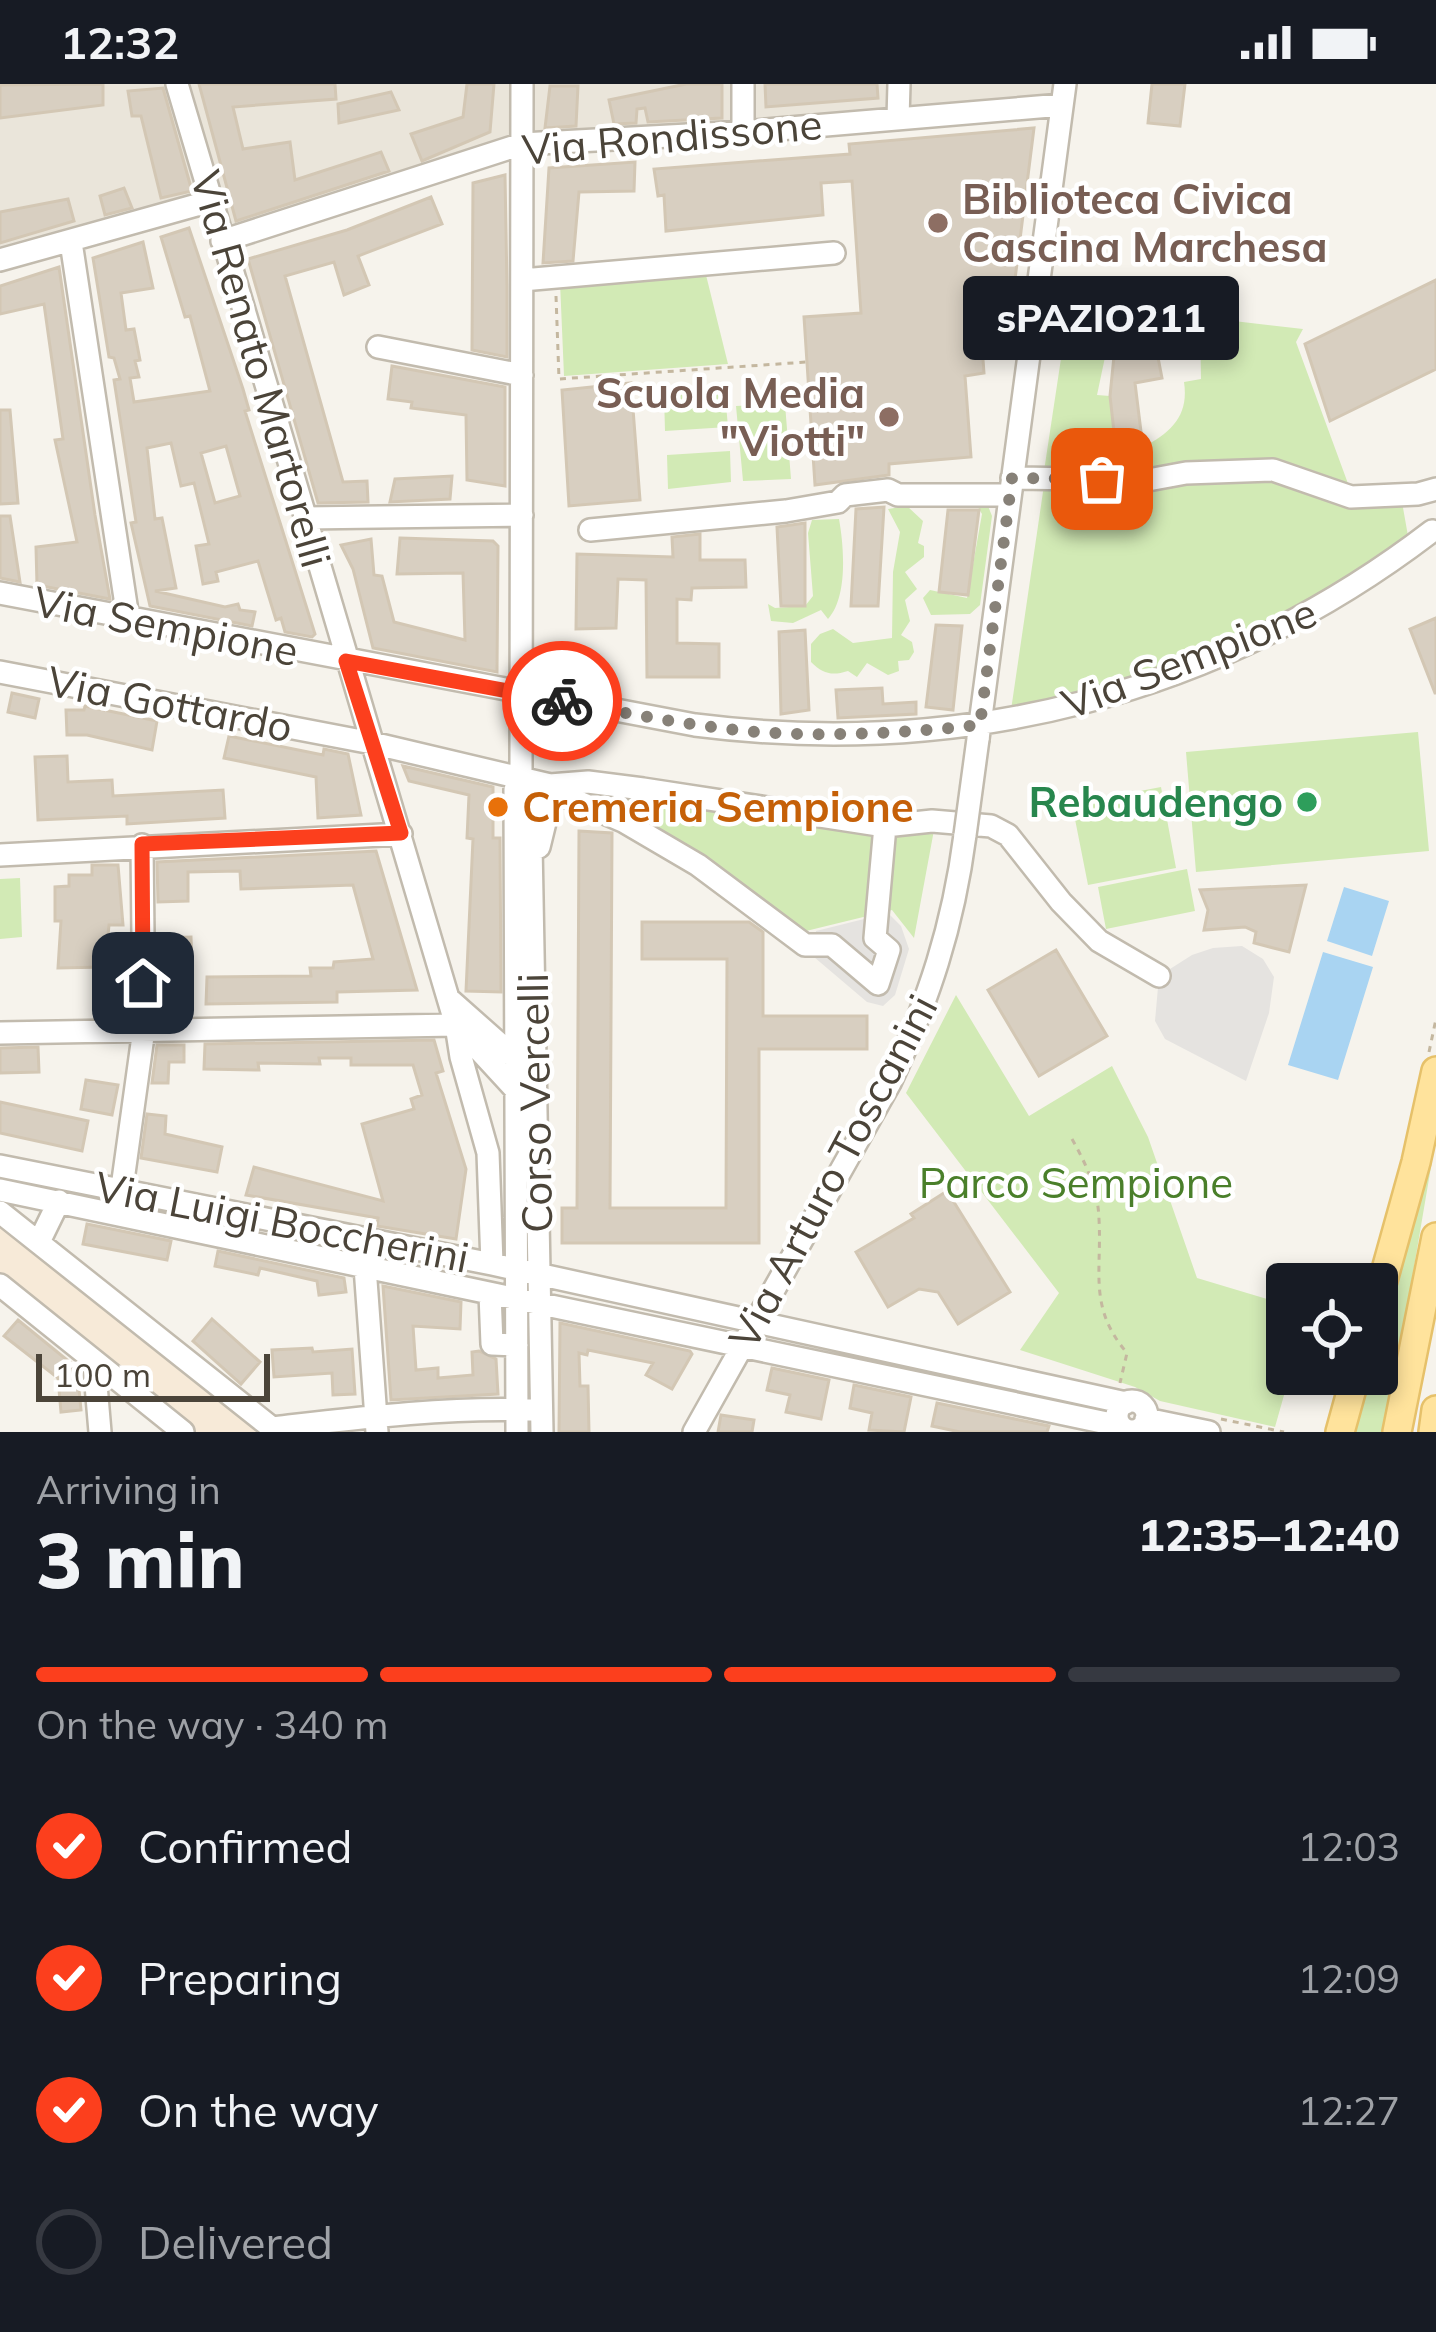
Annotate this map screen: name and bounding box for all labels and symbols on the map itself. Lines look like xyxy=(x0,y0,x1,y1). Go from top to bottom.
street label: Via Rondissone xyxy=(520,97,824,176)
street label: Via Renato Martorelli xyxy=(179,164,343,573)
place label: Biblioteca Civica Cascina Marchesa xyxy=(962,172,1327,273)
marker: Biblioteca Civica Cascina Marchesa xyxy=(925,210,951,236)
callout: sPAZIO211 xyxy=(964,275,1240,359)
place label: Scuola Media "Viotti" xyxy=(596,366,865,467)
marker: Scuola Media "Viotti" xyxy=(876,404,902,430)
pin xyxy=(1051,428,1153,530)
street label: Via Sempione xyxy=(29,574,303,677)
street label: Via Sempione xyxy=(1054,585,1323,730)
courier xyxy=(502,641,622,761)
street label: Via Gottardo xyxy=(43,654,297,753)
place label: Rebaudengo xyxy=(1029,775,1283,828)
place label: Cremeria Sempione xyxy=(522,780,914,833)
marker: Rebaudengo xyxy=(1294,789,1320,815)
marker: Cremeria Sempione xyxy=(485,794,511,820)
pin xyxy=(92,932,194,1034)
street label: Corso Vercelli xyxy=(506,973,563,1233)
street label: Via Arturo Toscanini xyxy=(717,986,948,1358)
park label: Parco Sempione xyxy=(919,1156,1233,1209)
street label: Via Luigi Boccherini xyxy=(91,1159,473,1284)
scale bar xyxy=(36,1348,270,1401)

